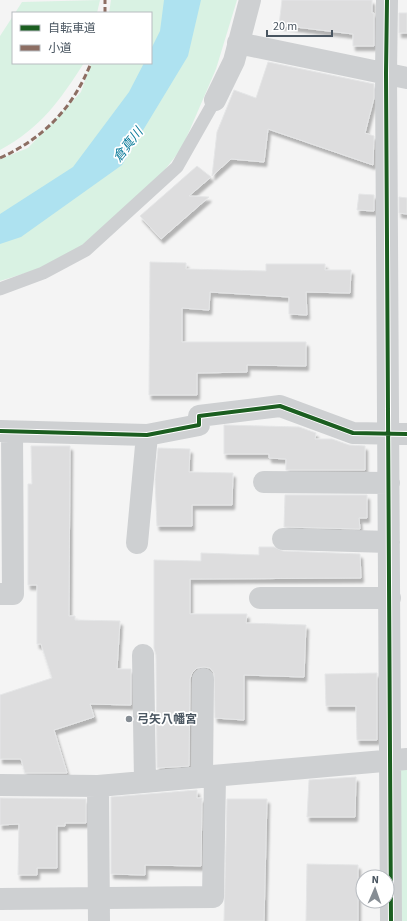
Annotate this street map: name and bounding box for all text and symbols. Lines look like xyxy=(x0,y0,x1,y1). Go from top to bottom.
legend xyxy=(12,12,152,64)
scale bar xyxy=(267,12,332,38)
text: 20 m xyxy=(273,18,297,35)
text: 自転車道 xyxy=(48,20,96,37)
text: 小道 xyxy=(48,40,72,57)
water label: 倉真川 xyxy=(109,123,148,166)
place label: 弓矢八幡宮 xyxy=(137,711,197,728)
marker: 弓矢八幡宮 xyxy=(124,714,134,724)
north arrow xyxy=(355,869,395,909)
text: N xyxy=(371,872,379,887)

